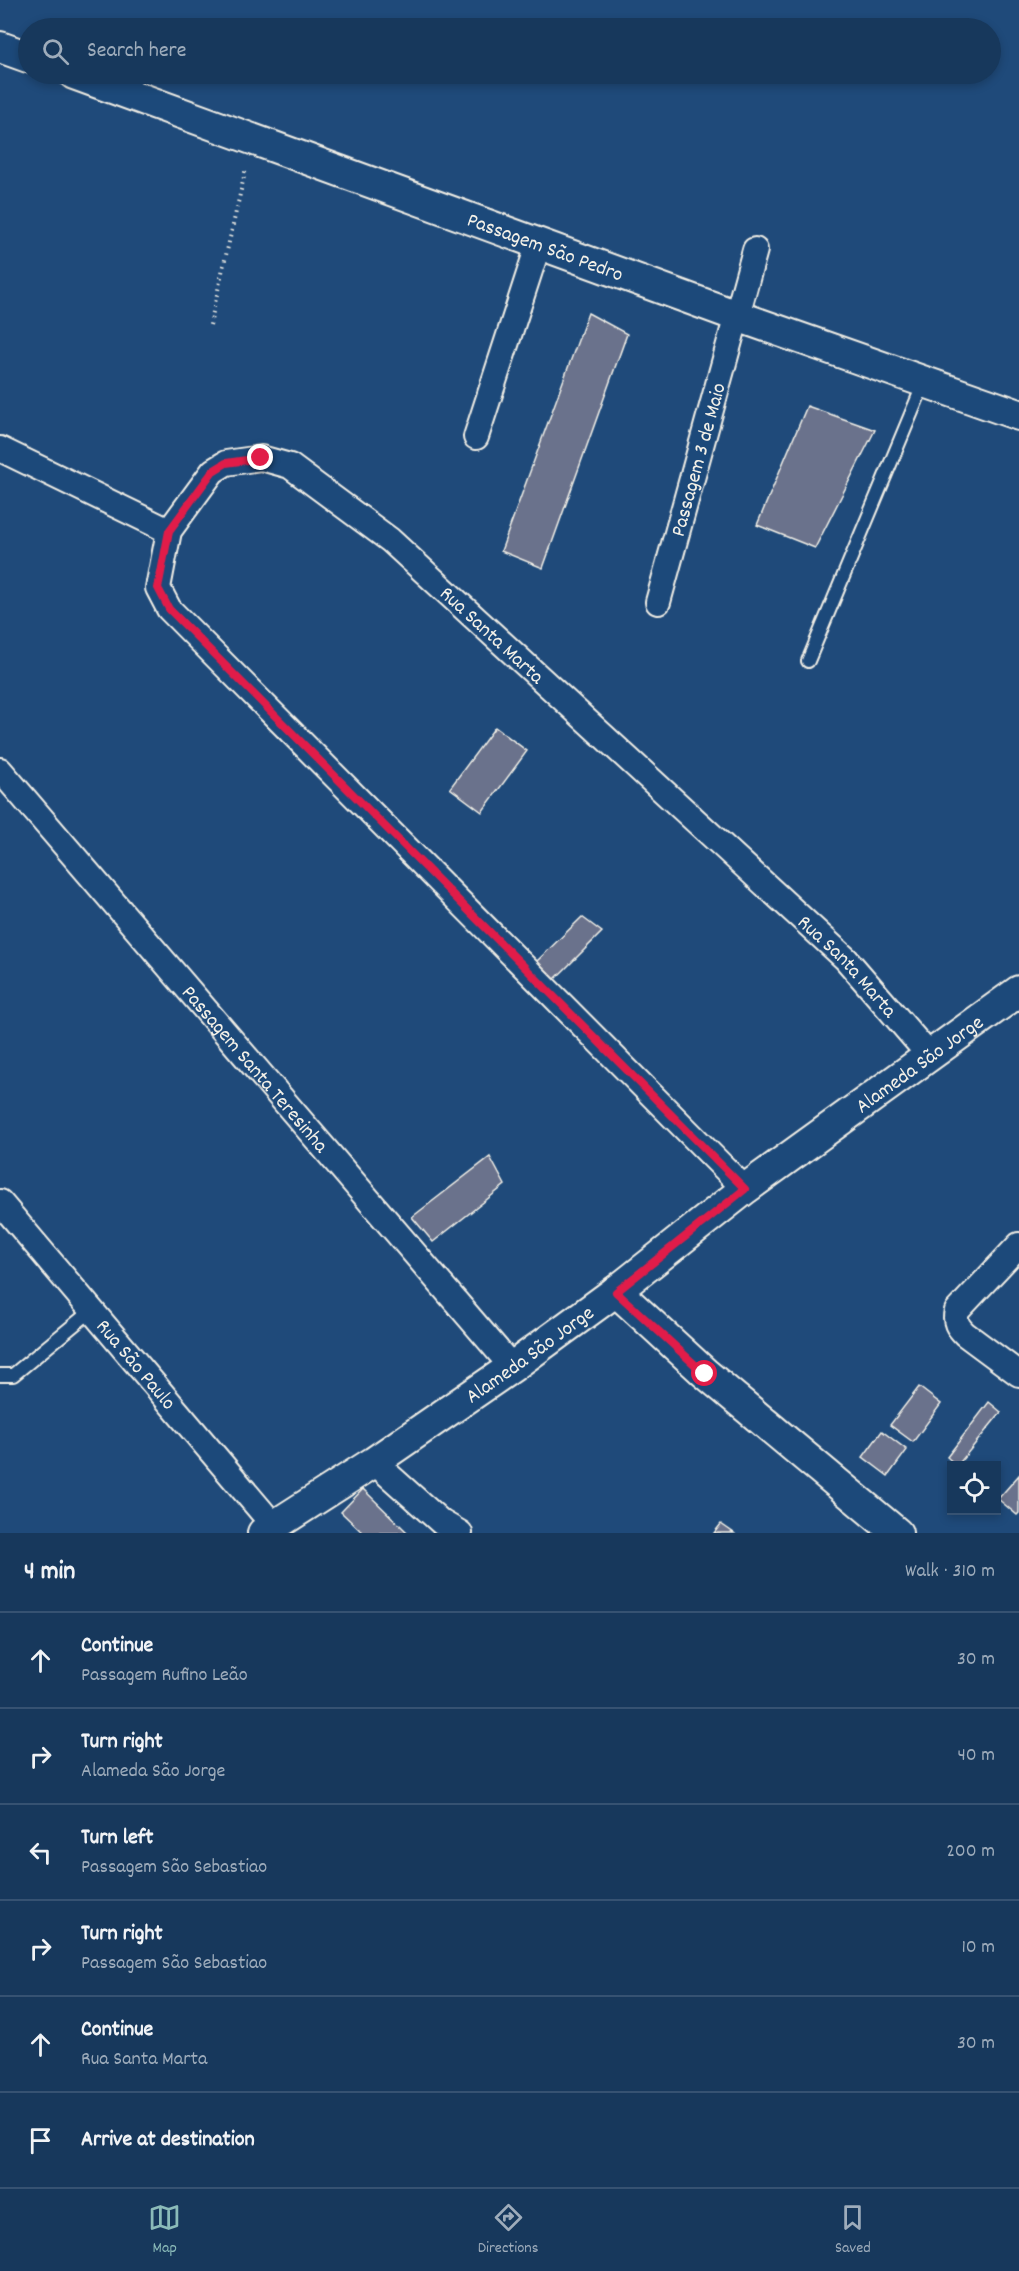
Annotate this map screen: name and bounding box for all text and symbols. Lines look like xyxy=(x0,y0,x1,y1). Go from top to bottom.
search box xyxy=(18,18,1001,84)
icon: search xyxy=(39,35,72,68)
text: Search here xyxy=(87,36,186,67)
street label: Passagem São Pedro xyxy=(462,207,627,291)
street label: Passagem 3 de Maio xyxy=(665,380,736,540)
route end xyxy=(247,444,273,470)
street label: Rua Santa Marta xyxy=(432,580,550,693)
street label: Rua Santa Marta xyxy=(789,909,903,1026)
street label: Passagem Santa Teresinha xyxy=(173,980,335,1162)
street label: Alameda São Jorge xyxy=(850,1009,991,1122)
street label: Alameda São Jorge xyxy=(461,1300,601,1413)
street label: Rua São Paulo xyxy=(87,1314,182,1418)
route start xyxy=(691,1360,717,1386)
map controls xyxy=(947,1461,1001,1515)
button: locate xyxy=(947,1461,1001,1515)
text: 4 min xyxy=(24,1554,75,1591)
text: Walk · 310 m xyxy=(905,1558,995,1586)
text: Continue xyxy=(81,1631,153,1662)
icon: ahead xyxy=(24,1644,57,1677)
text: 30 m xyxy=(957,1646,995,1674)
text: Passagem Rufino Leão xyxy=(81,1662,248,1690)
text: Turn right xyxy=(81,1727,163,1758)
icon: right xyxy=(24,1740,57,1773)
text: 40 m xyxy=(957,1742,995,1770)
text: Alameda São Jorge xyxy=(81,1758,225,1786)
text: Turn left xyxy=(81,1823,153,1854)
icon: left xyxy=(24,1836,57,1869)
text: 200 m xyxy=(946,1838,995,1866)
text: Passagem São Sebastiao xyxy=(81,1854,267,1882)
text: Turn right xyxy=(81,1919,163,1950)
icon: right xyxy=(24,1932,57,1965)
text: 10 m xyxy=(961,1934,995,1962)
text: Passagem São Sebastiao xyxy=(81,1950,267,1978)
text: Continue xyxy=(81,2015,153,2046)
icon: ahead xyxy=(24,2028,57,2061)
text: 30 m xyxy=(957,2030,995,2058)
text: Rua Santa Marta xyxy=(81,2046,207,2074)
icon: arrive xyxy=(24,2124,57,2157)
text: Arrive at destination xyxy=(81,2125,255,2156)
tab: Map xyxy=(148,2201,181,2260)
tab: Directions xyxy=(478,2201,538,2260)
tab: Saved xyxy=(835,2201,871,2260)

